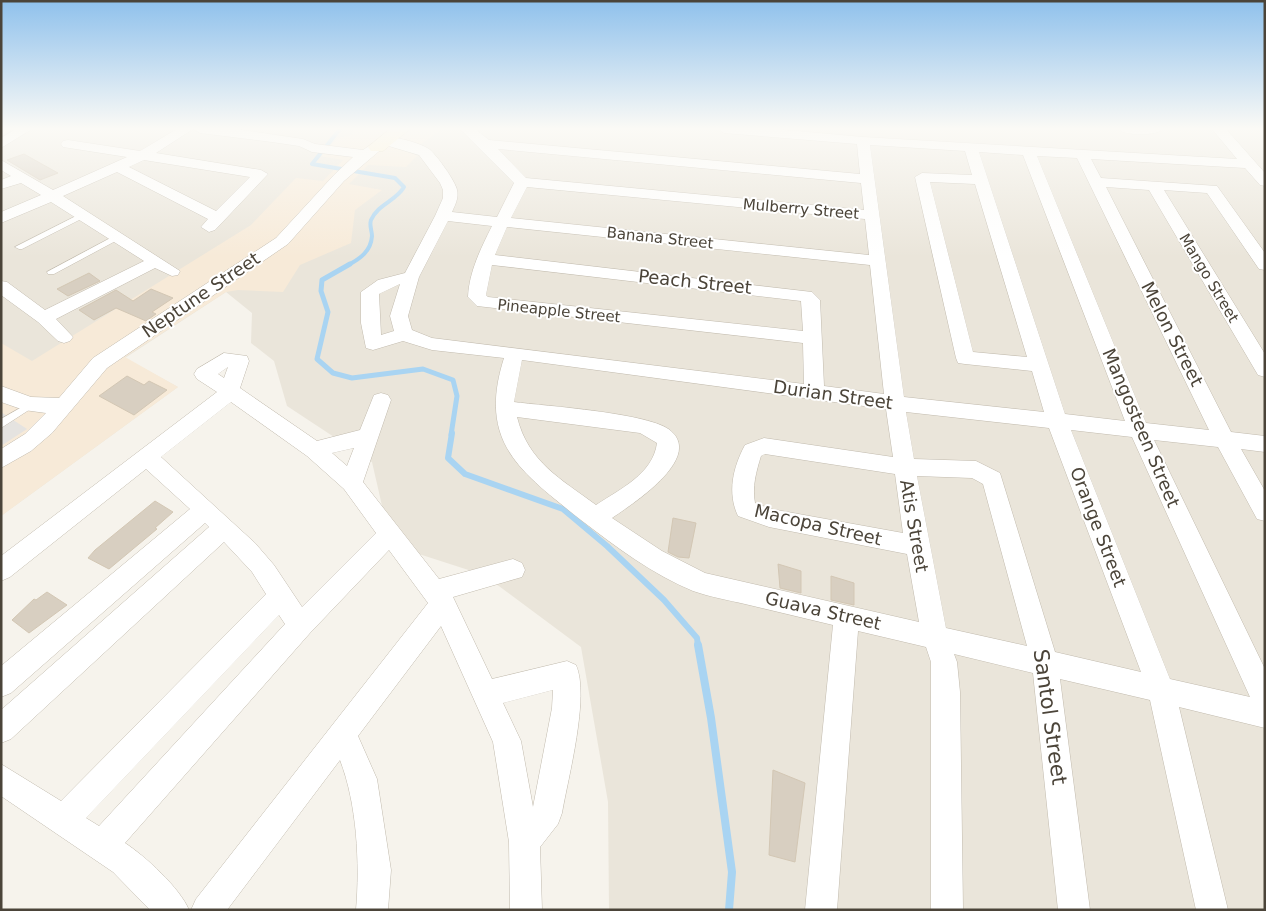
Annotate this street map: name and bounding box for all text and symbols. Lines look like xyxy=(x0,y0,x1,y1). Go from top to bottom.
street label: Mulberry Street xyxy=(742,195,860,223)
street label: Banana Street xyxy=(606,223,714,253)
street label: Mango Street xyxy=(1175,230,1243,326)
street label: Neptune Street xyxy=(138,247,264,342)
street label: Peach Street xyxy=(637,265,753,298)
street label: Melon Street xyxy=(1137,278,1208,390)
street label: Pineapple Street xyxy=(497,296,622,326)
street label: Mangosteen Street xyxy=(1098,345,1184,511)
street label: Durian Street xyxy=(772,376,894,413)
street label: Orange Street xyxy=(1066,464,1131,590)
street label: Atis Street xyxy=(896,478,933,574)
street label: Macopa Street xyxy=(752,500,884,549)
street label: Guava Street xyxy=(763,587,883,634)
street label: Santol Street xyxy=(1029,648,1071,786)

